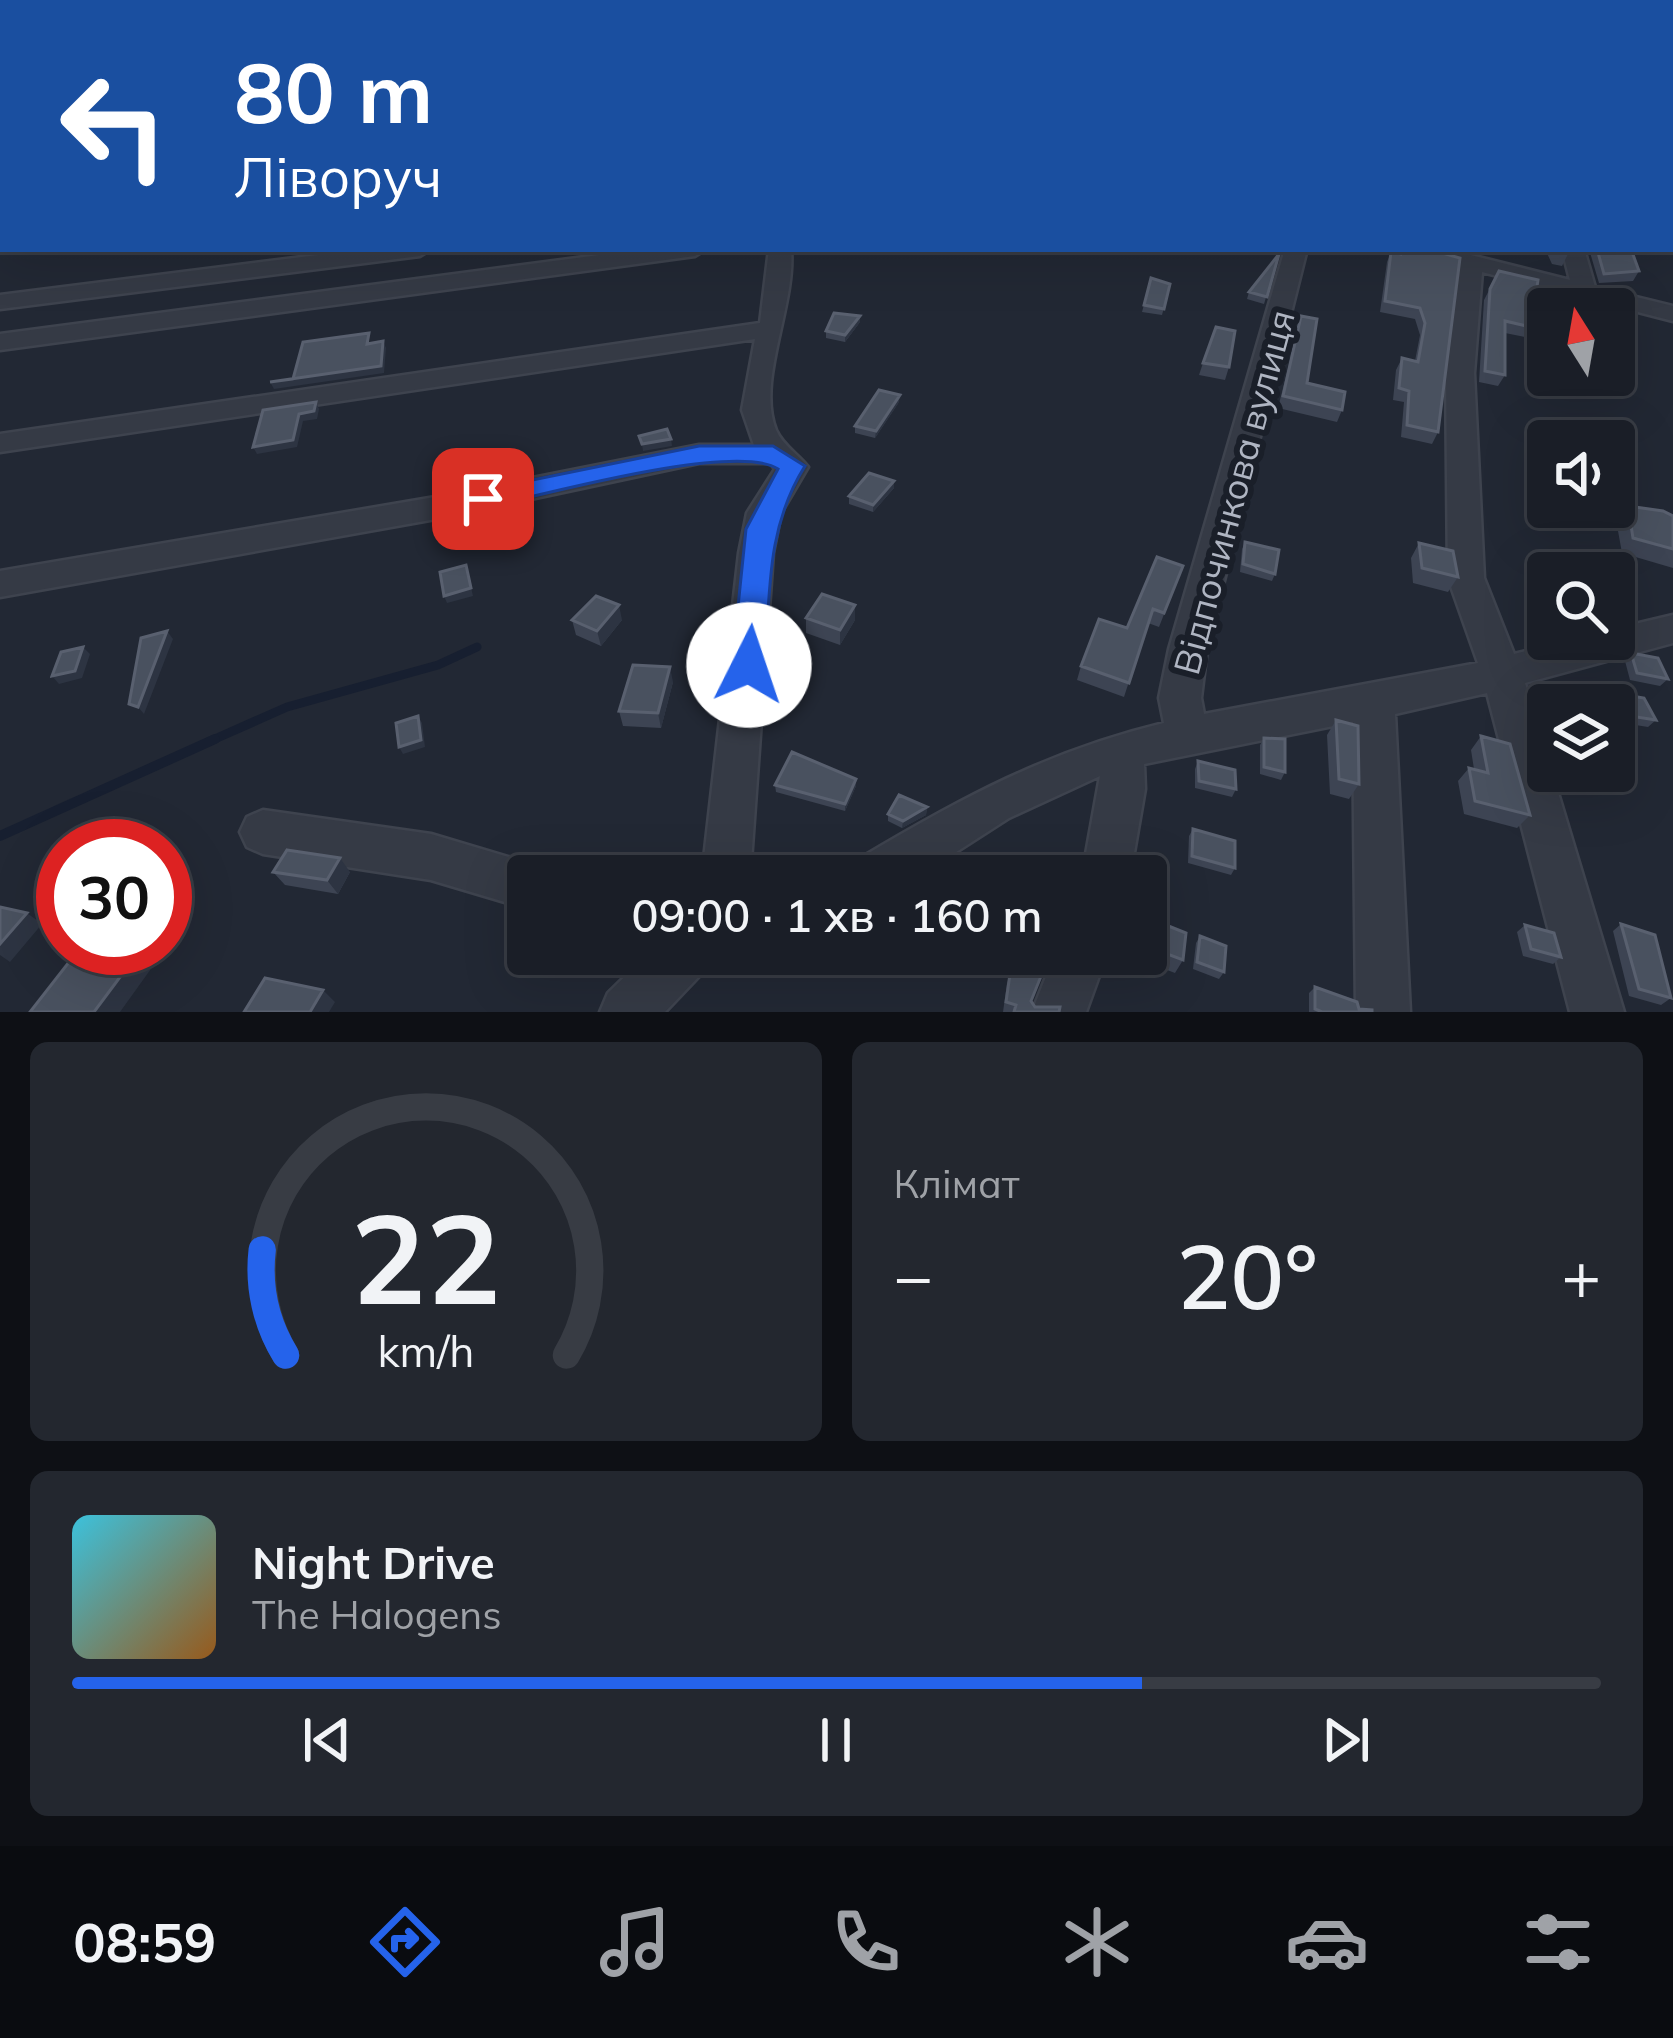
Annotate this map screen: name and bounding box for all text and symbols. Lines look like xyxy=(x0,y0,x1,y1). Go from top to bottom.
text: 80 m xyxy=(234,39,433,144)
icon: left xyxy=(36,48,192,204)
text: Ліворуч xyxy=(234,143,442,211)
north arrow xyxy=(1527,288,1635,396)
map controls xyxy=(1527,288,1635,792)
street label: Відпочинкова вулиця xyxy=(1163,305,1304,679)
button: sound xyxy=(1527,420,1635,528)
pin xyxy=(432,448,534,550)
icon: arrive xyxy=(450,466,516,532)
button: search xyxy=(1527,552,1635,660)
position arrow xyxy=(686,602,812,728)
button: layers xyxy=(1527,684,1635,792)
speed limit sign: 30 xyxy=(36,819,192,975)
text: 09:00 · 1 хв · 160 m xyxy=(632,887,1042,943)
text: Клімат xyxy=(894,1159,1019,1208)
text: 22 xyxy=(351,1179,501,1335)
text: 20° xyxy=(1176,1219,1318,1332)
text: − xyxy=(894,1234,933,1317)
text: + xyxy=(1561,1234,1601,1317)
text: km/h xyxy=(377,1323,474,1377)
text: Night Drive xyxy=(252,1534,495,1590)
text: The Halogens xyxy=(252,1590,502,1639)
icon: previous xyxy=(294,1707,360,1773)
icon: pause xyxy=(803,1707,869,1773)
icon: next xyxy=(1313,1707,1379,1773)
icon: directions xyxy=(363,1900,447,1984)
icon: music xyxy=(593,1900,677,1984)
icon: phone xyxy=(824,1900,908,1984)
icon: climate xyxy=(1055,1900,1139,1984)
icon: car xyxy=(1285,1900,1369,1984)
icon: filters xyxy=(1516,1900,1600,1984)
text: 08:59 xyxy=(73,1908,216,1976)

